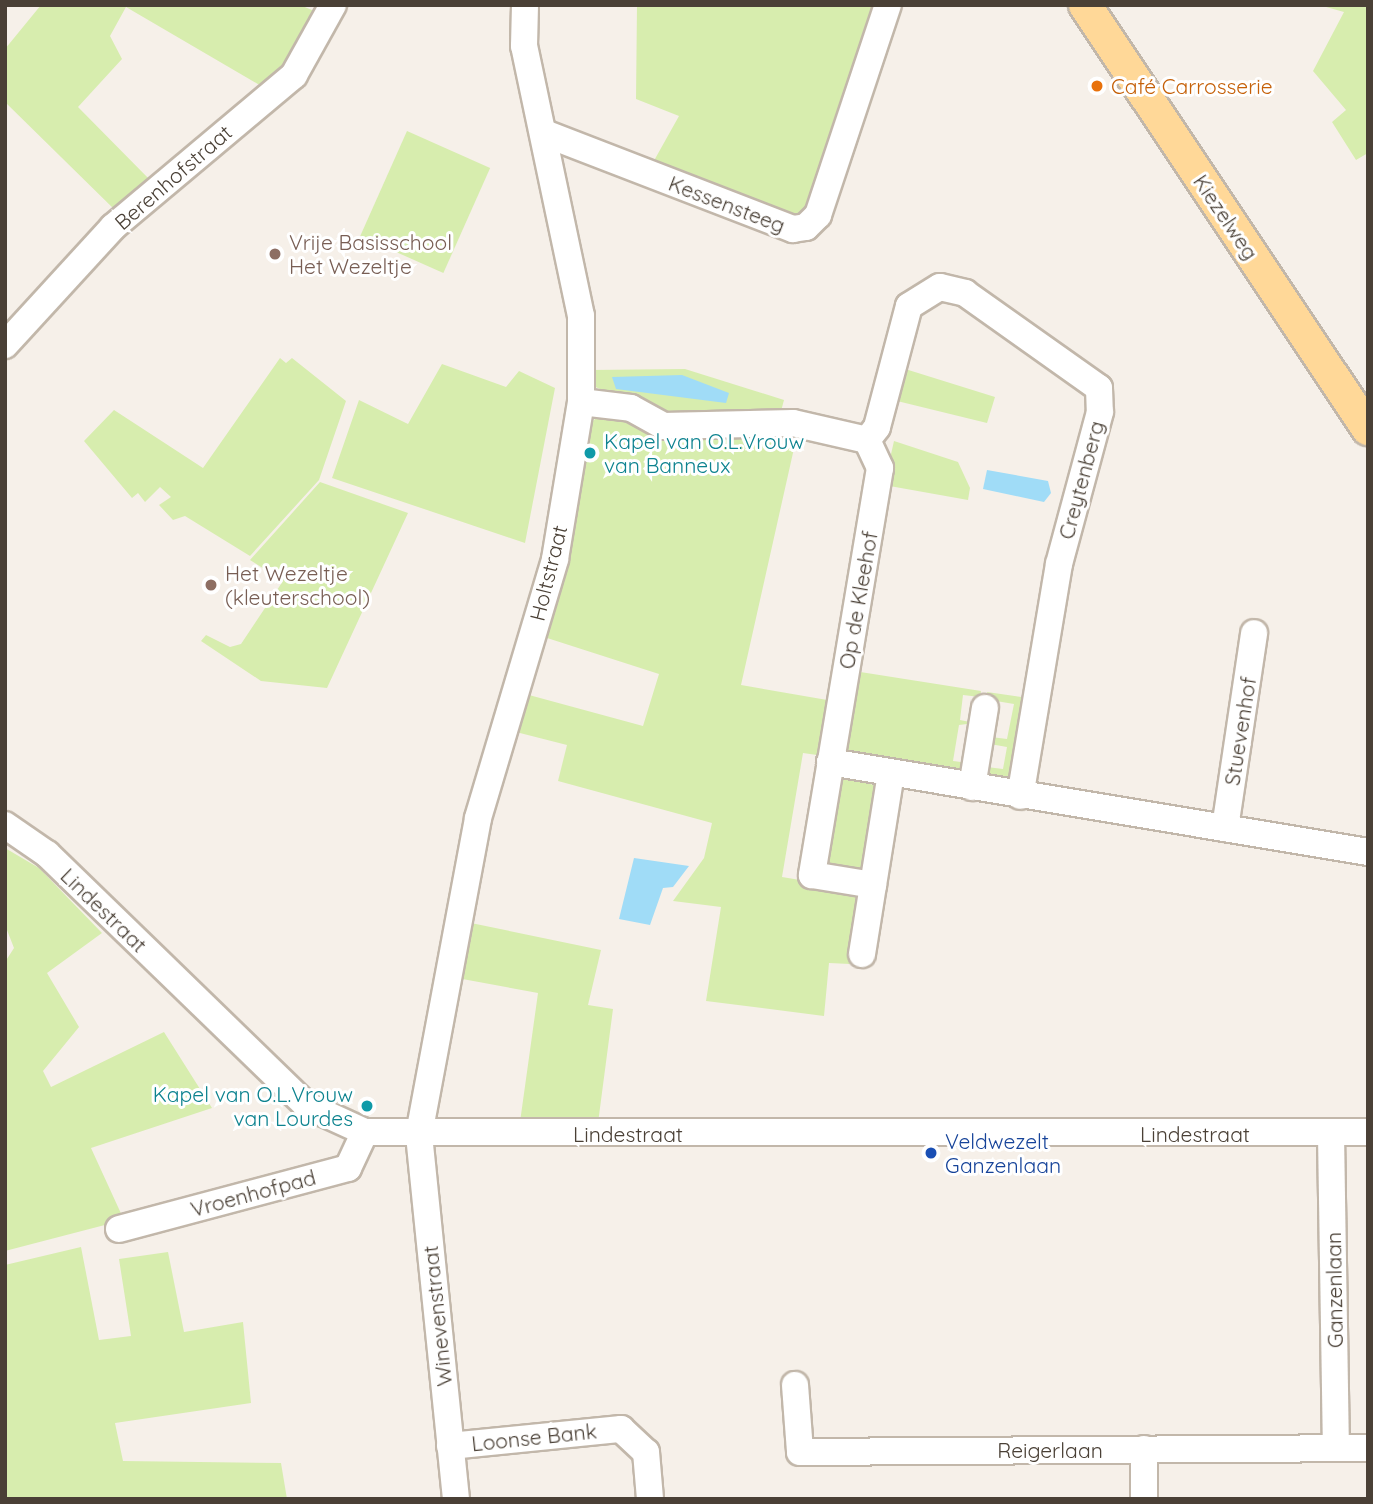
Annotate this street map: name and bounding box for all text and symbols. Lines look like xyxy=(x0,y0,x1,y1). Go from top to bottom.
place label: Café Carrosserie xyxy=(1111,73,1273,99)
marker: Café Carrosserie xyxy=(1089,78,1105,94)
street label: Berenhofstraat xyxy=(109,119,237,235)
street label: Kessensteeg xyxy=(665,170,789,238)
street label: Kiezelweg xyxy=(1188,170,1264,264)
place label: Vrije Basisschool Het Wezeltje xyxy=(289,229,452,279)
marker: Vrije Basisschool Het Wezeltje xyxy=(267,246,283,262)
street label: Creytenberg xyxy=(1053,418,1109,542)
place label: Kapel van O.L.Vrouw van Banneux xyxy=(604,428,804,478)
marker: Kapel van O.L.Vrouw van Banneux xyxy=(582,445,598,461)
street label: Holtstraat xyxy=(524,523,572,623)
street label: Op de Kleehof xyxy=(833,529,883,671)
place label: Het Wezeltje (kleuterschool) xyxy=(225,560,370,610)
marker: Het Wezeltje (kleuterschool) xyxy=(203,577,219,593)
street label: Stuevenhof xyxy=(1219,675,1261,787)
street label: Lindestraat xyxy=(56,863,152,957)
place label: Kapel van O.L.Vrouw van Lourdes xyxy=(153,1081,353,1131)
marker: Kapel van O.L.Vrouw van Lourdes xyxy=(359,1098,375,1114)
street label: Lindestraat xyxy=(573,1121,683,1147)
street label: Lindestraat xyxy=(1140,1121,1250,1147)
place label: Veldwezelt Ganzenlaan xyxy=(945,1128,1061,1178)
marker: Veldwezelt Ganzenlaan xyxy=(923,1145,939,1161)
street label: Vroenhofpad xyxy=(188,1164,318,1222)
street label: Ganzenlaan xyxy=(1320,1232,1348,1348)
street label: Winevenstraat xyxy=(417,1244,457,1388)
street label: Loonse Bank xyxy=(470,1418,598,1456)
street label: Reigerlaan xyxy=(997,1437,1103,1463)

